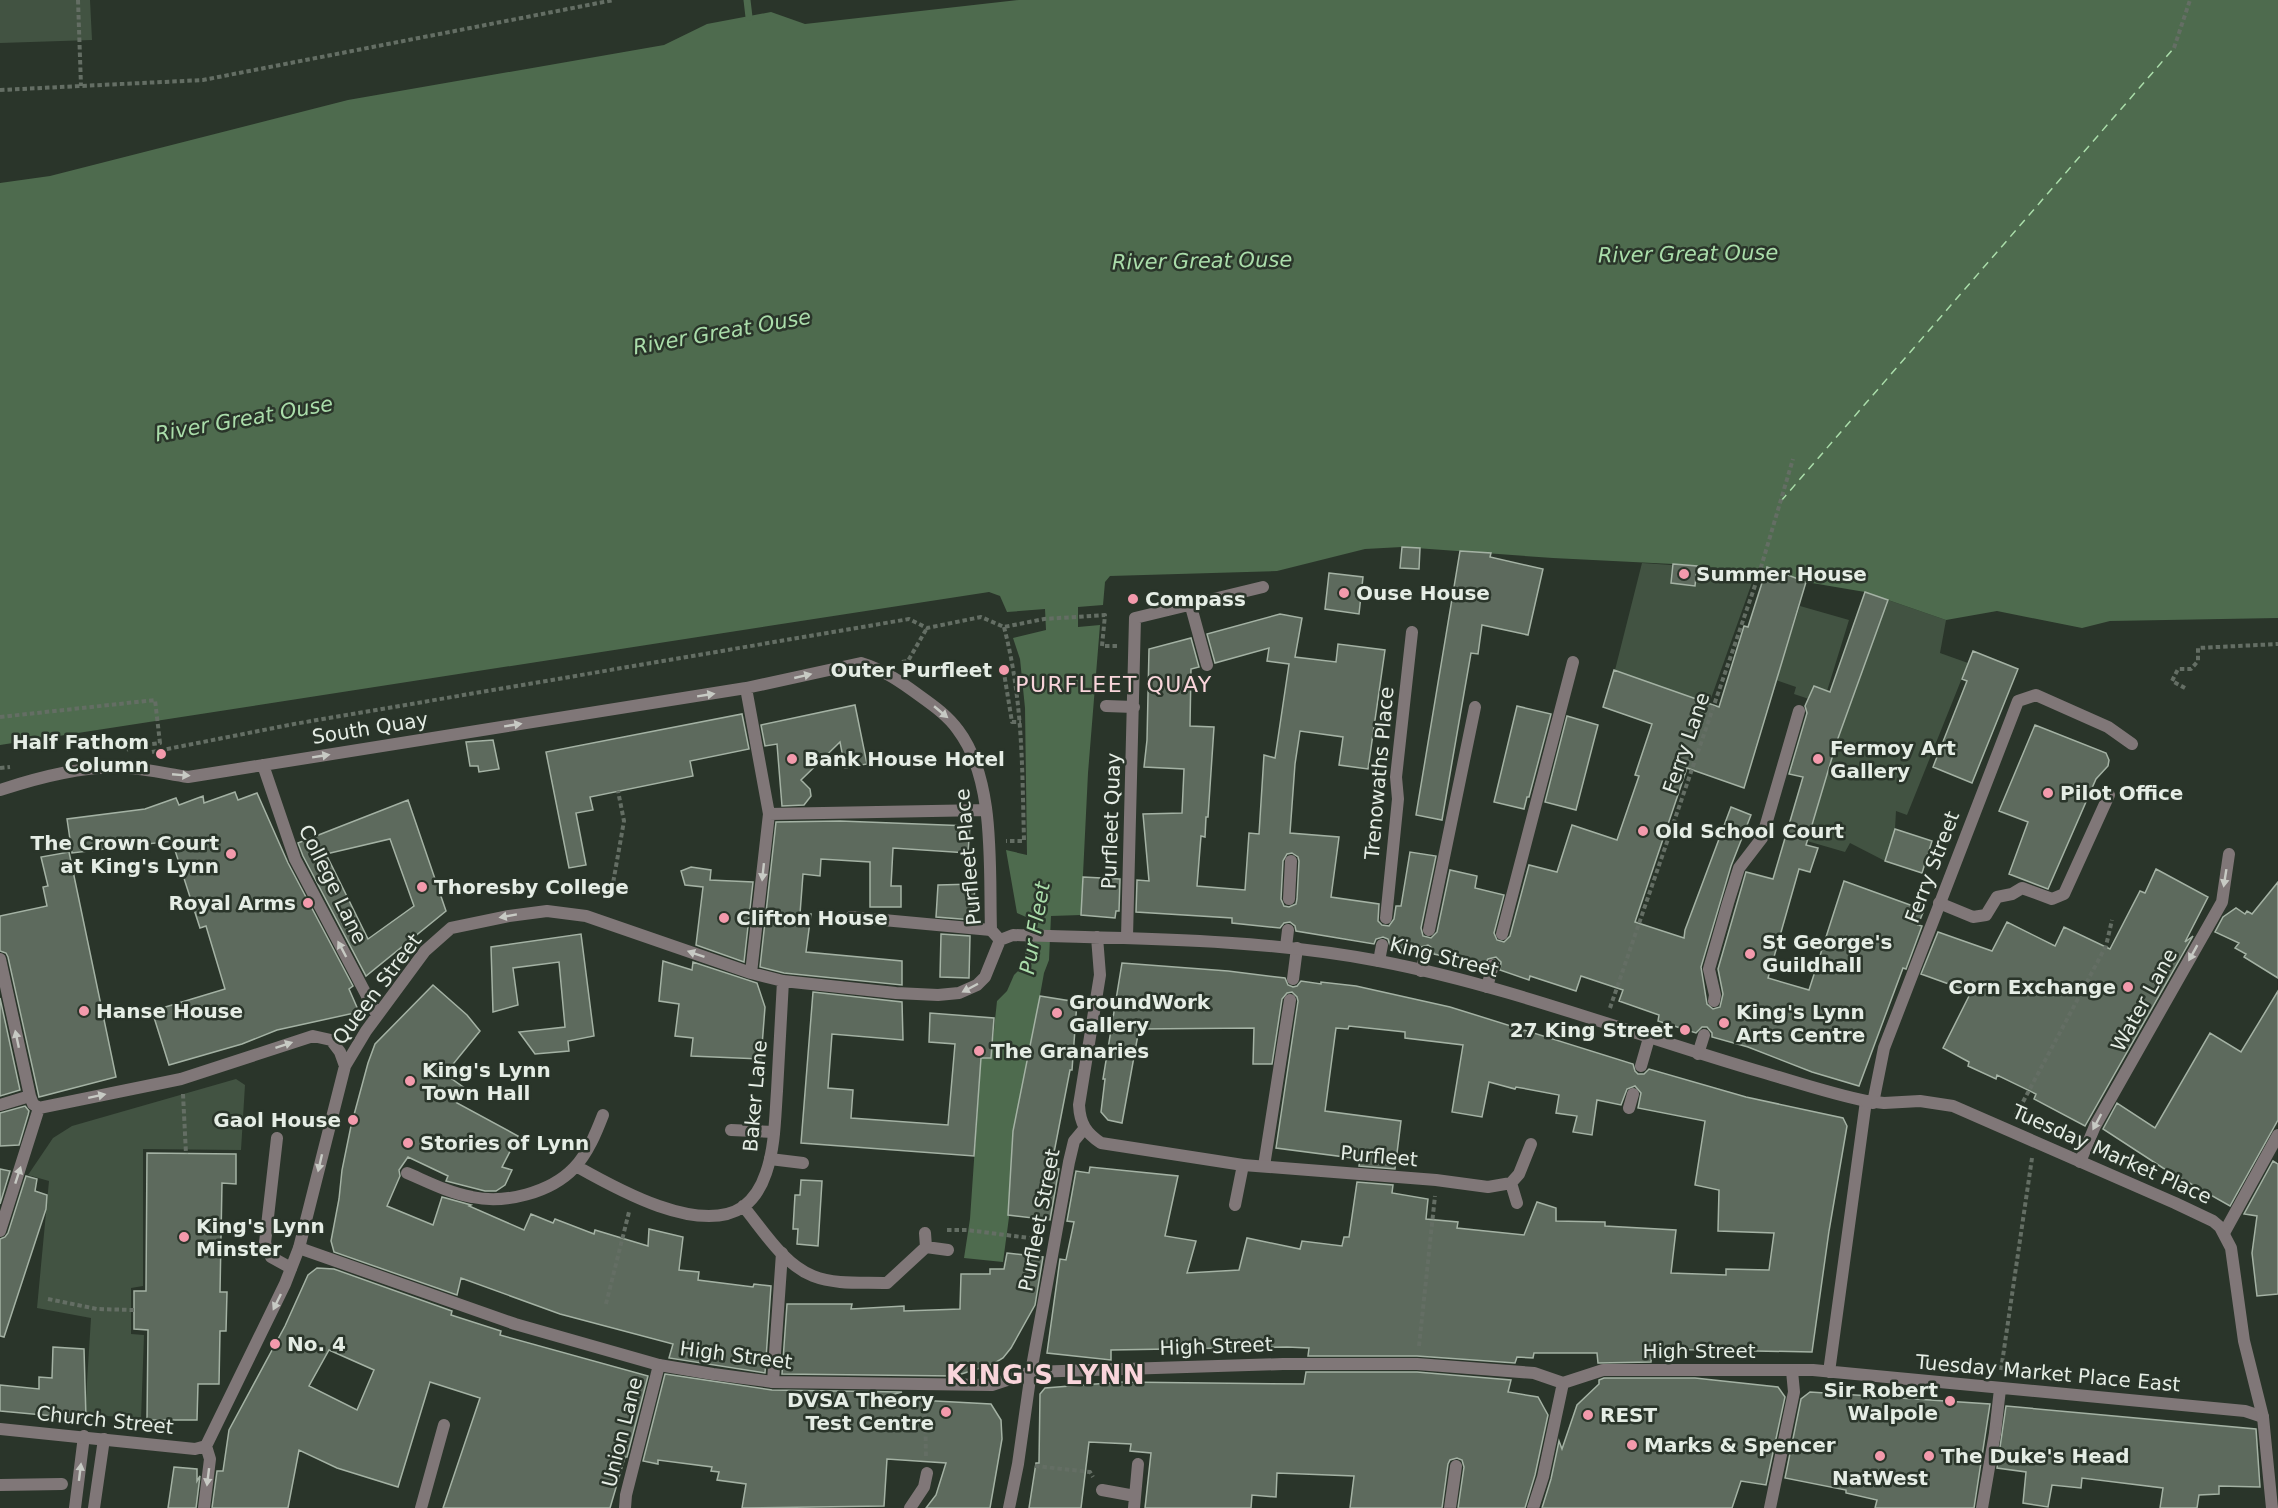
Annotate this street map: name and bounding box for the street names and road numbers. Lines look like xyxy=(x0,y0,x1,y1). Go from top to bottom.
street label: Trenowaths Place xyxy=(1359,686,1399,861)
street label: Ferry Lane xyxy=(1657,689,1715,797)
street label: South Quay xyxy=(310,707,430,749)
street label: Purfleet Quay xyxy=(1097,752,1125,890)
street label: Purfleet Place xyxy=(950,788,986,926)
street label: Ferry Street xyxy=(1900,808,1964,926)
street label: College Lane xyxy=(294,821,372,947)
street label: Queen Street xyxy=(327,929,427,1049)
street label: King Street xyxy=(1387,932,1501,982)
street label: Water Lane xyxy=(2106,944,2182,1056)
street label: Baker Lane xyxy=(738,1039,772,1153)
street label: Tuesday Market Place xyxy=(2008,1099,2216,1209)
street label: Purfleet xyxy=(1339,1141,1419,1171)
street label: Purfleet Street xyxy=(1013,1146,1065,1293)
street label: High Street xyxy=(1159,1332,1273,1360)
street label: High Street xyxy=(678,1336,794,1374)
street label: High Street xyxy=(1642,1339,1756,1363)
street label: Tuesday Market Place East xyxy=(1914,1349,2181,1397)
street label: Union Lane xyxy=(597,1375,647,1489)
street label: Church Street xyxy=(35,1401,175,1439)

